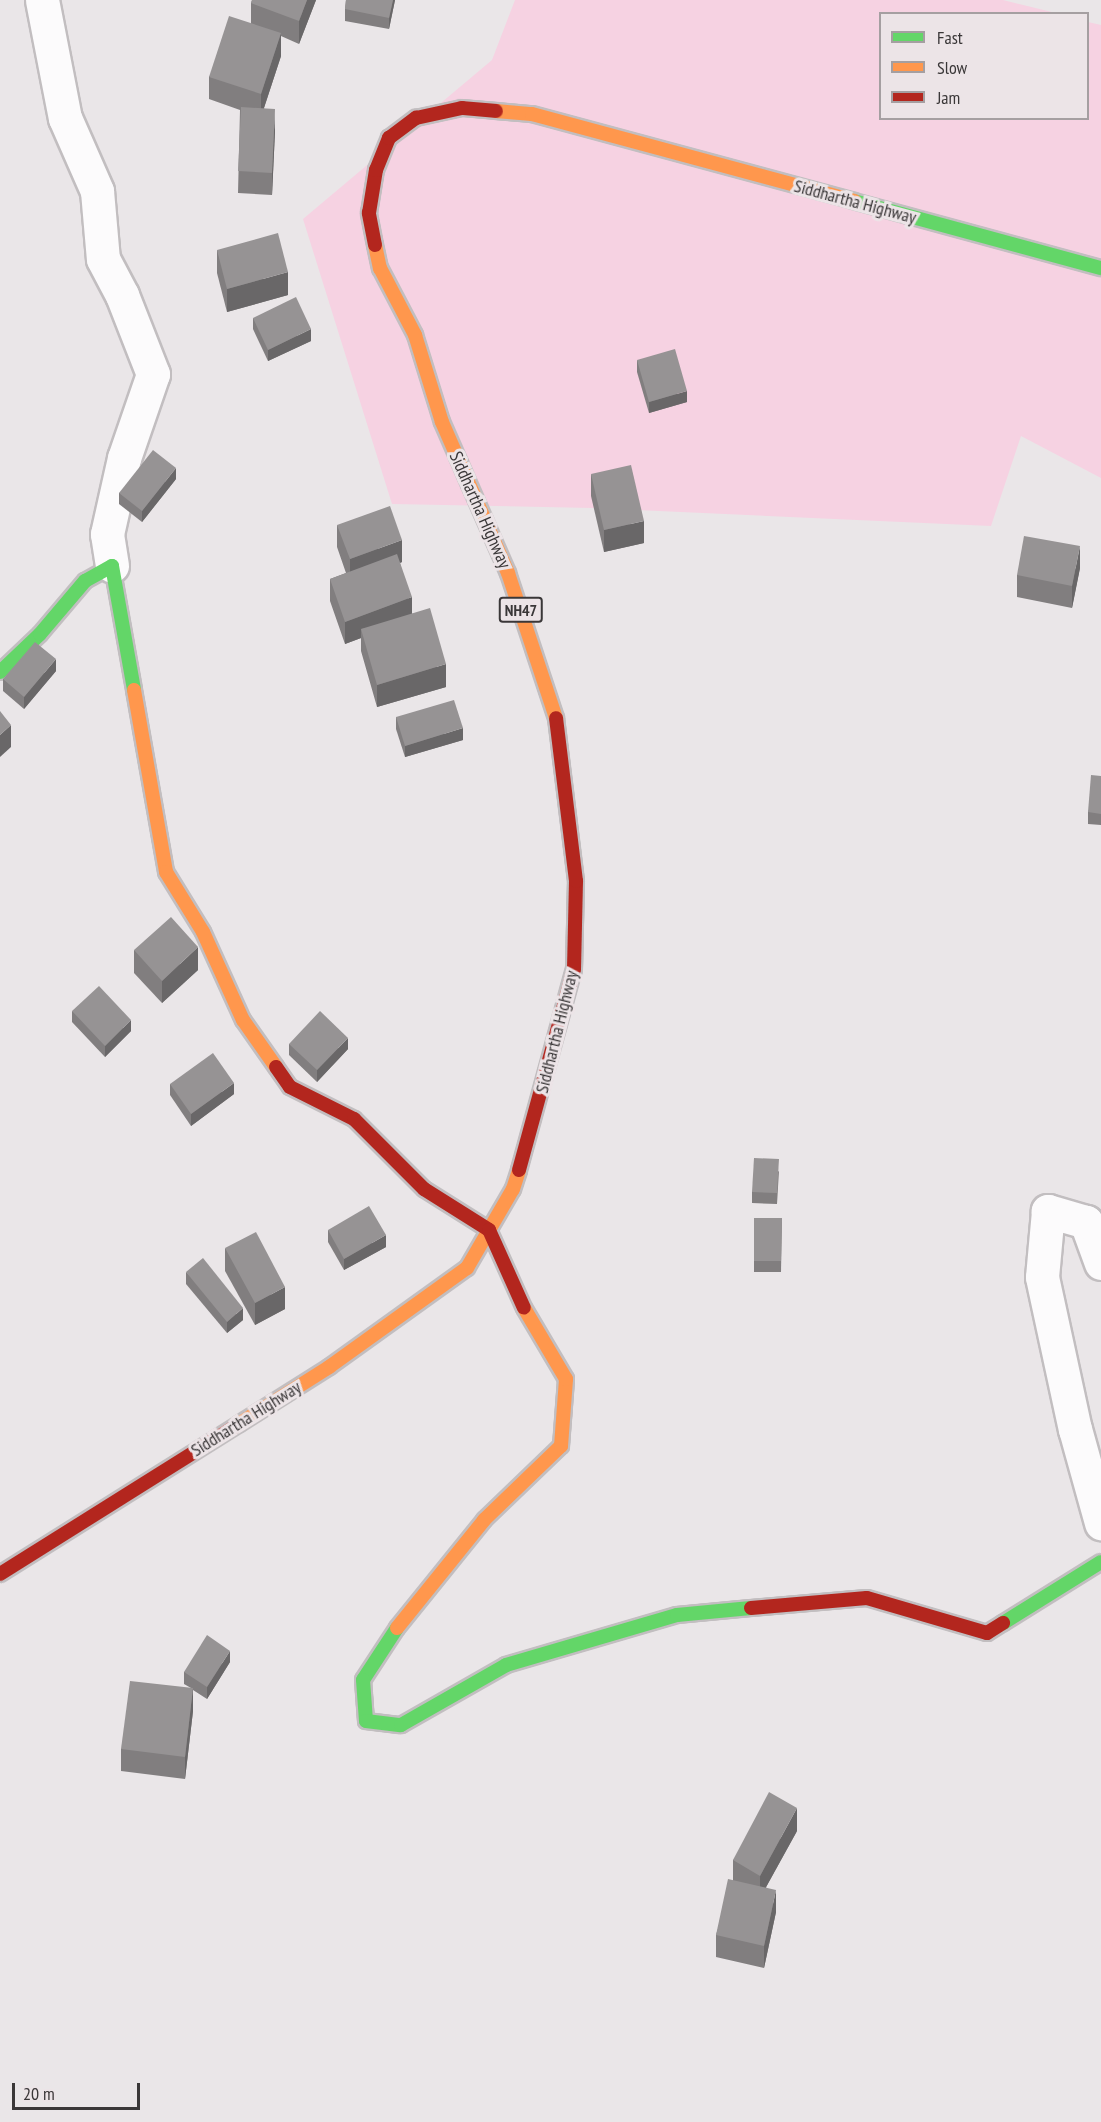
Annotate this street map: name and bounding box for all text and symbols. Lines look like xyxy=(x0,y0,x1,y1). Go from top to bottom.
legend xyxy=(879,12,1089,120)
text: Fast xyxy=(937,26,963,49)
text: Slow xyxy=(937,56,967,79)
text: Jam xyxy=(937,86,960,109)
street label: Siddhartha Highway xyxy=(792,175,918,229)
street label: Siddhartha Highway xyxy=(445,448,515,572)
road number: NH47 xyxy=(498,597,544,623)
street label: Siddhartha Highway xyxy=(531,969,583,1095)
street label: Siddhartha Highway xyxy=(187,1377,305,1461)
scale bar xyxy=(15,2071,142,2109)
text: 20 m xyxy=(23,2082,55,2105)

